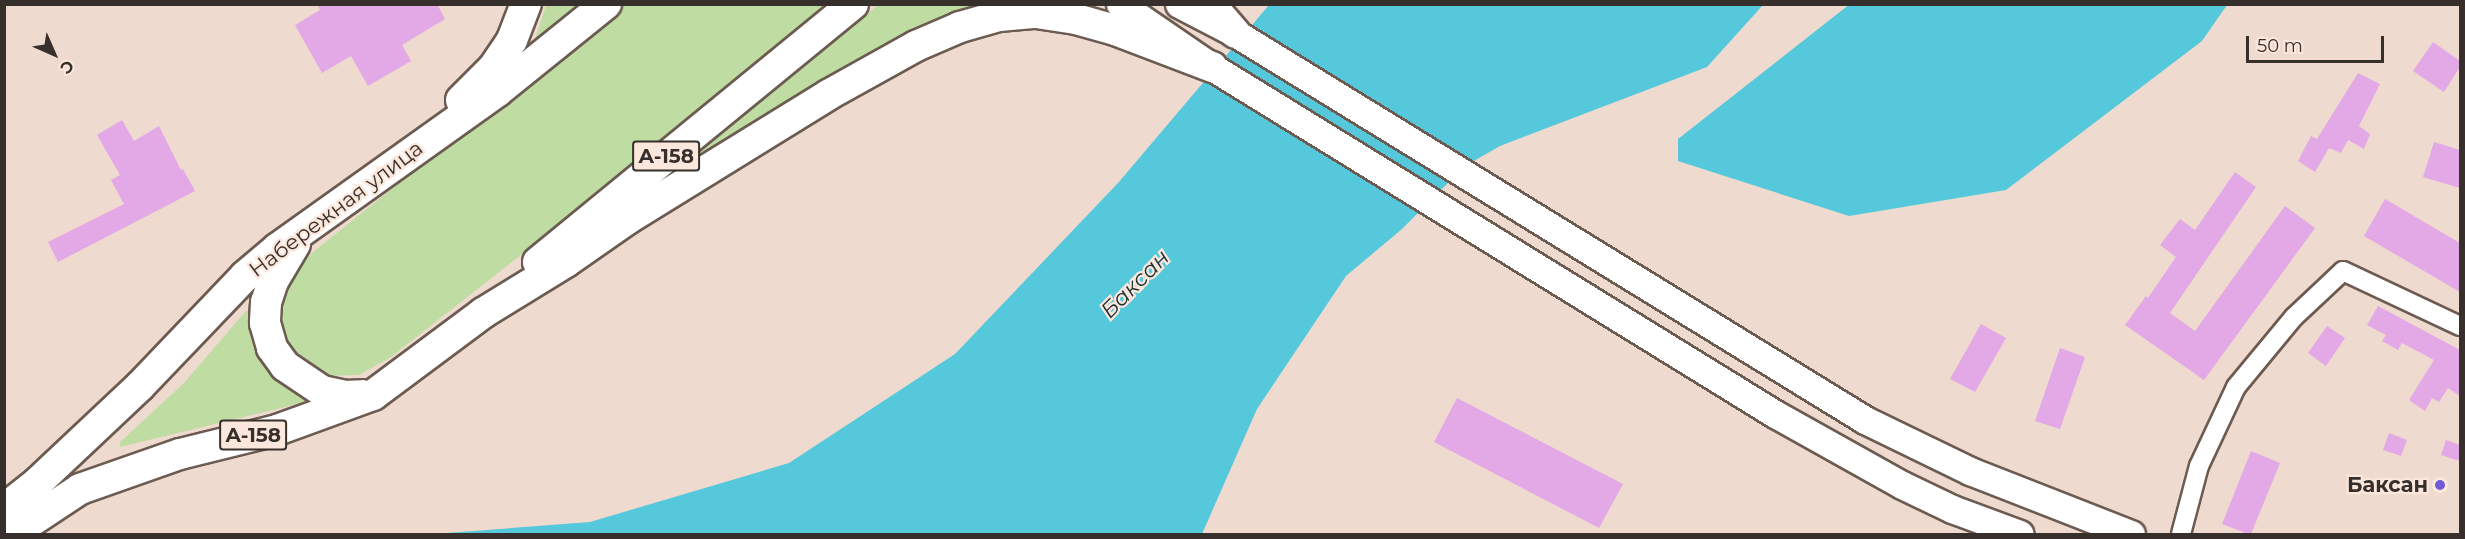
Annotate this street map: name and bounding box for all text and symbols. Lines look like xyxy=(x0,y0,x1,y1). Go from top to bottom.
north arrow xyxy=(24,24,84,84)
scale bar xyxy=(2249,24,2387,62)
text: 50 m xyxy=(2257,35,2303,57)
text: С xyxy=(56,56,78,78)
street label: Набережная улица xyxy=(244,135,428,283)
road number: А-158 xyxy=(632,139,700,173)
water label: Баксан xyxy=(1095,244,1175,324)
road number: А-158 xyxy=(218,418,288,452)
place label: Баксан xyxy=(2347,472,2428,498)
marker: Баксан xyxy=(2433,478,2447,492)

